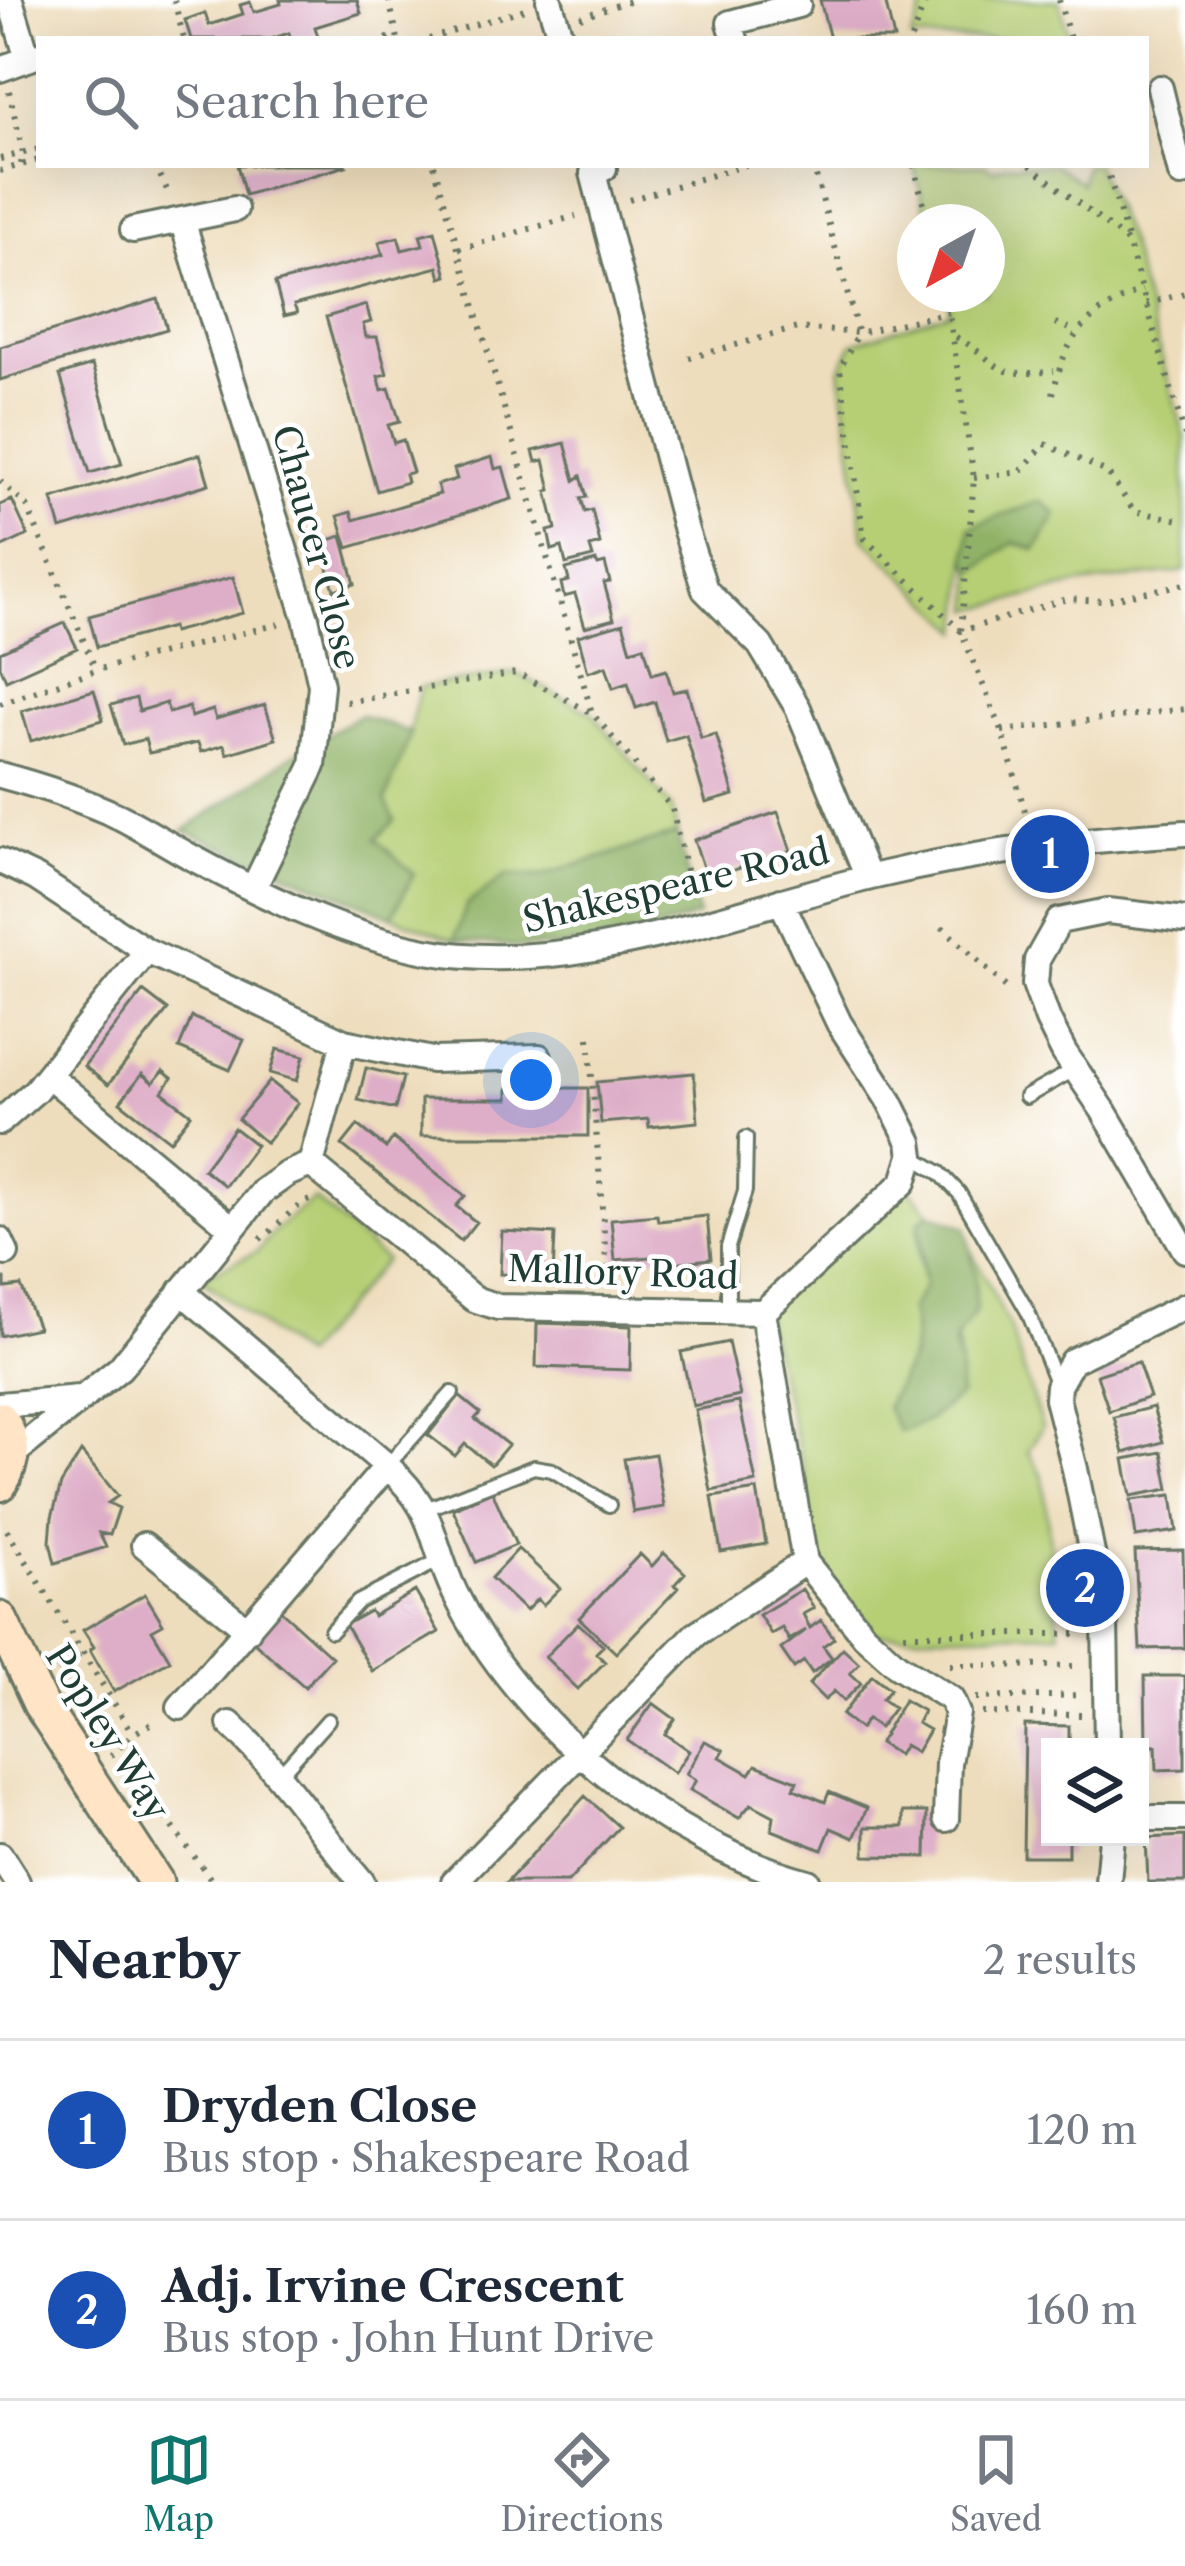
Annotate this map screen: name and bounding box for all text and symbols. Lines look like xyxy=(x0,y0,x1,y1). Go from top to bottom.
search box xyxy=(36,36,1149,168)
icon: search xyxy=(78,69,144,135)
text: Search here xyxy=(174,74,429,130)
north arrow xyxy=(897,204,1005,312)
street label: Chaucer Close xyxy=(263,420,371,674)
pin: 1 xyxy=(1011,809,1089,899)
street label: Shakespeare Road xyxy=(518,828,834,942)
your location xyxy=(501,1050,561,1110)
street label: Mallory Road xyxy=(507,1246,739,1298)
pin: 2 xyxy=(1046,1543,1124,1633)
street label: Popley Way xyxy=(37,1636,180,1829)
map controls xyxy=(1041,1738,1149,1846)
button: layers xyxy=(1041,1738,1149,1846)
text: Nearby xyxy=(48,1929,240,1991)
text: 2 results xyxy=(983,1936,1137,1984)
text: Dryden Close xyxy=(162,2078,477,2134)
text: 1 xyxy=(78,2106,96,2154)
text: 120 m xyxy=(1027,2106,1137,2154)
text: Bus stop · Shakespeare Road xyxy=(162,2134,690,2182)
text: Adj. Irvine Crescent xyxy=(162,2258,624,2314)
text: 2 xyxy=(75,2286,99,2334)
text: 160 m xyxy=(1026,2286,1137,2334)
text: Bus stop · John Hunt Drive xyxy=(162,2314,654,2362)
tab: Map xyxy=(143,2427,214,2540)
tab: Directions xyxy=(501,2427,664,2540)
tab: Saved xyxy=(950,2427,1042,2540)

